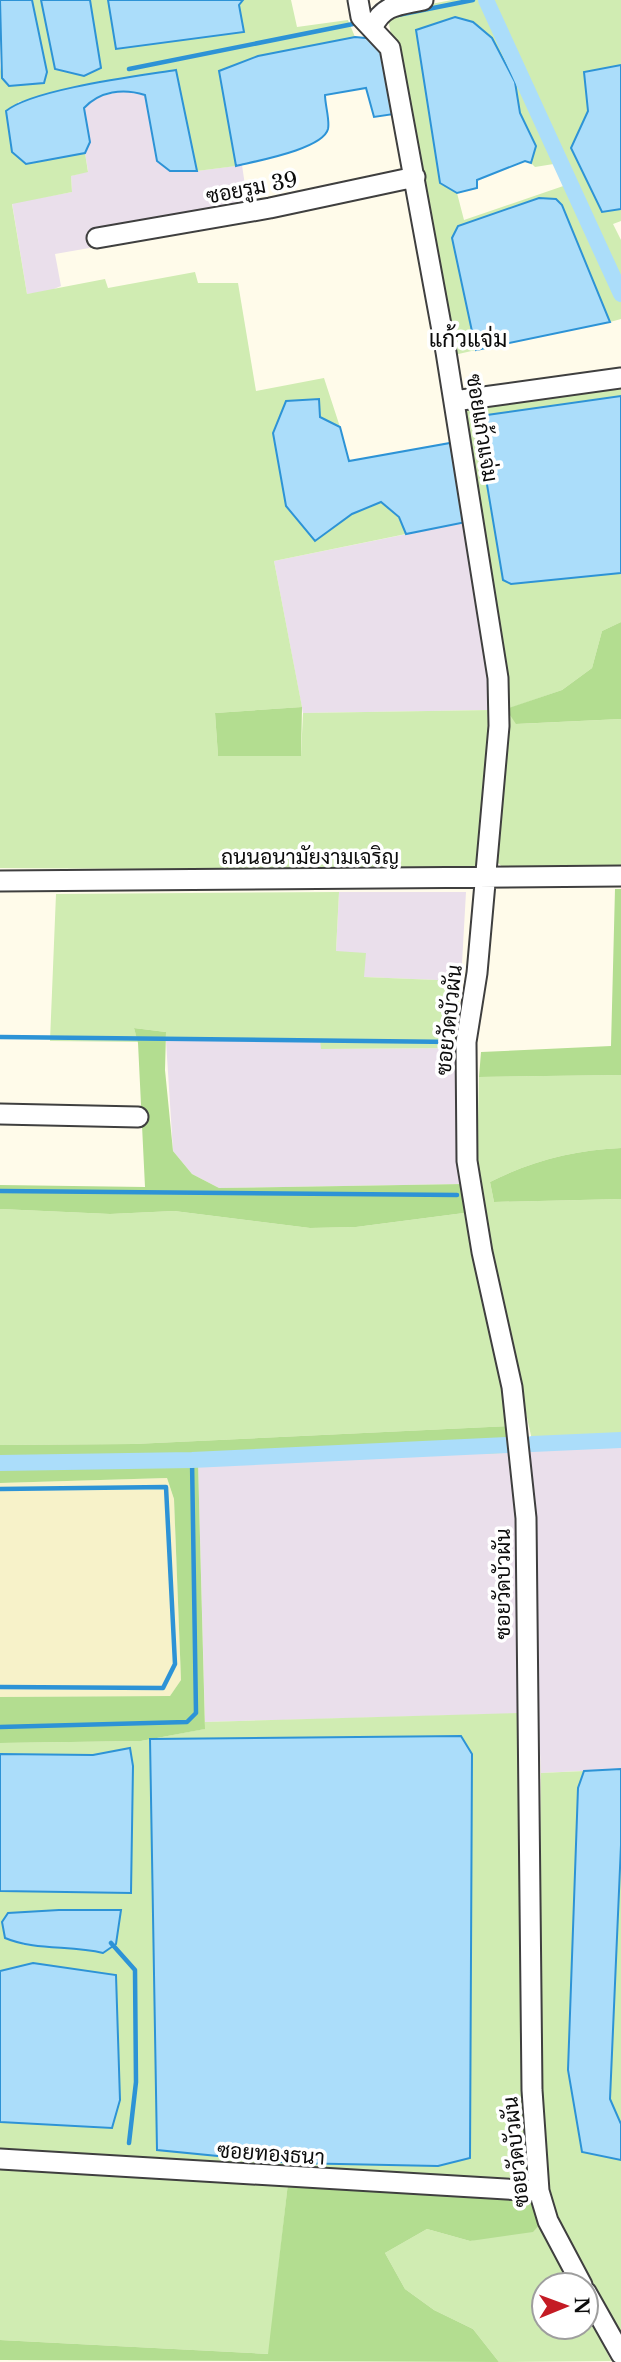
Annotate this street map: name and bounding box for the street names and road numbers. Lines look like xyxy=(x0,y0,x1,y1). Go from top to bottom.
street label: ซอยรูม 39 xyxy=(204,166,300,212)
street label: ซอยแก้วแจ่ม xyxy=(461,372,503,484)
street label: ถนนอนามัยงามเจริญ xyxy=(221,844,399,870)
street label: ซอยวัดบัวผัน xyxy=(430,963,468,1077)
street label: ซอยวัดบัวผัน xyxy=(490,1528,516,1640)
street label: ซอยวัดบัวผัน xyxy=(497,2095,535,2209)
street label: ซอยทองธนา xyxy=(216,2137,326,2171)

